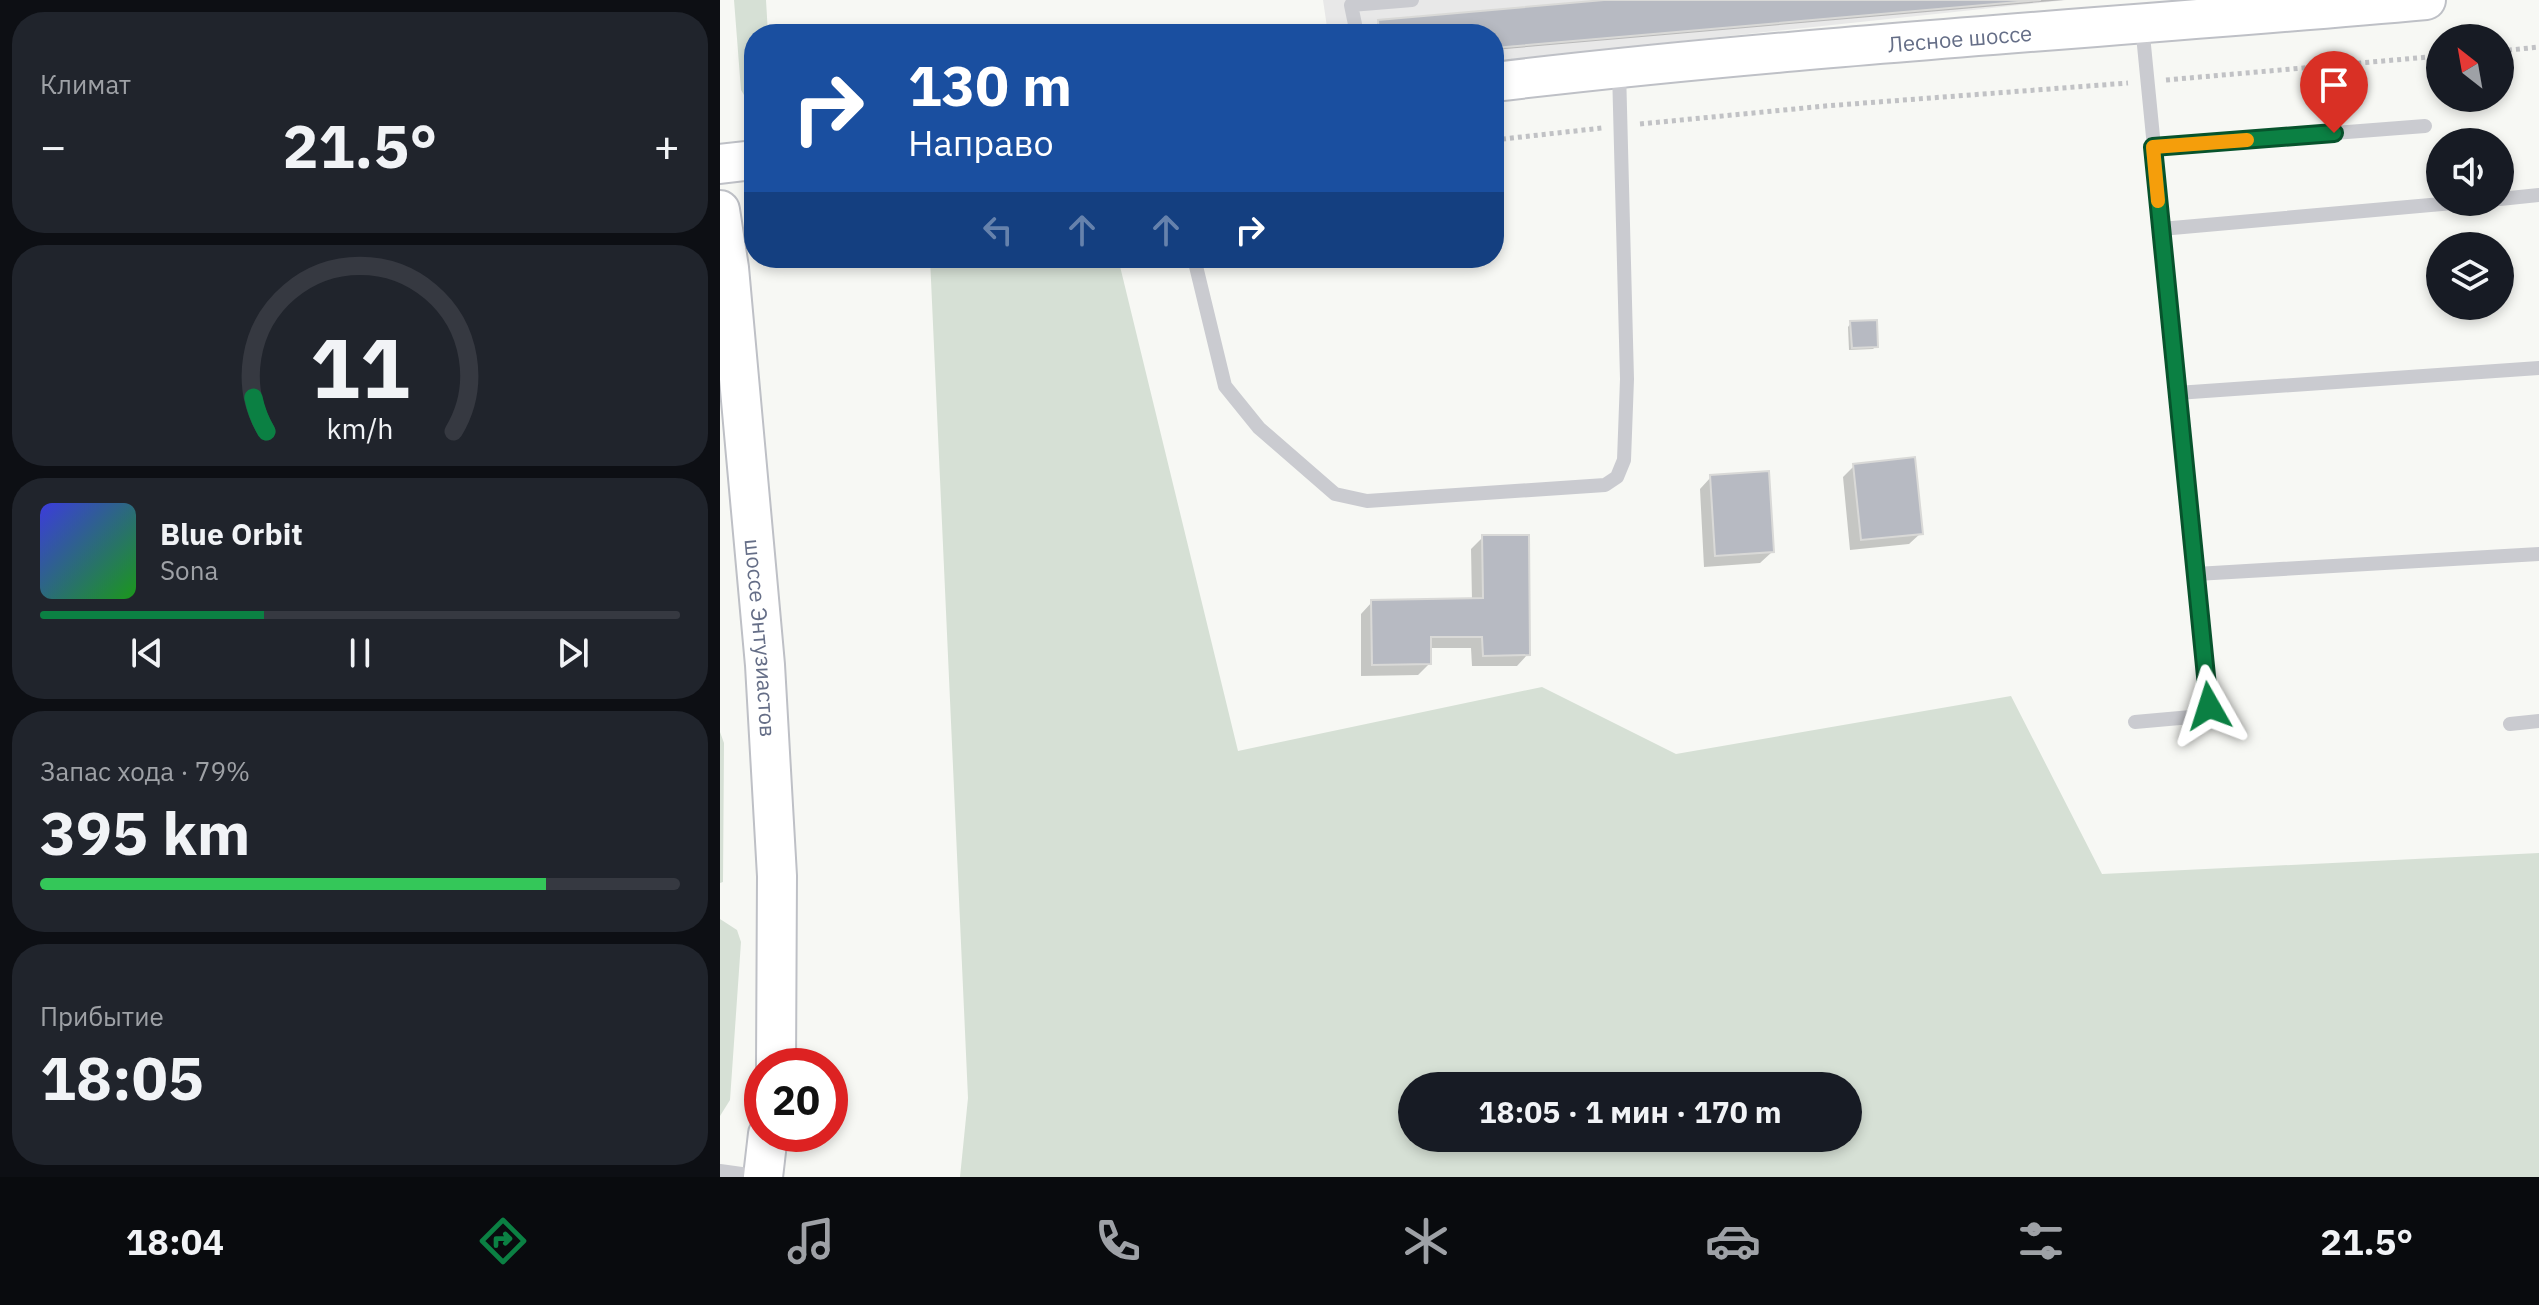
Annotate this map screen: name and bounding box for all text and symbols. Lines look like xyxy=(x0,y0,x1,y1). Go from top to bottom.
street label: Лесное шоссе xyxy=(1887,17,2033,58)
north arrow xyxy=(2426,24,2514,112)
map controls xyxy=(2426,24,2514,320)
text: 130 m xyxy=(908,49,1072,121)
pin xyxy=(2300,51,2368,133)
icon: right xyxy=(776,56,880,160)
icon: arrive xyxy=(2312,63,2356,107)
text: Климат xyxy=(40,67,131,101)
text: 21.5° xyxy=(283,106,437,185)
text: − xyxy=(40,117,66,174)
text: + xyxy=(654,117,680,174)
text: Направо xyxy=(908,119,1054,166)
button: sound xyxy=(2426,128,2514,216)
icon: left xyxy=(976,208,1020,252)
icon: ahead xyxy=(1060,208,1104,252)
icon: ahead xyxy=(1144,208,1188,252)
icon: right xyxy=(1228,208,1272,252)
button: layers xyxy=(2426,232,2514,320)
text: 11 xyxy=(310,312,410,420)
text: km/h xyxy=(326,410,394,447)
text: Blue Orbit xyxy=(160,514,303,553)
street label: шоссе Энтузиастов xyxy=(739,537,784,738)
text: Sona xyxy=(160,553,218,587)
icon: previous xyxy=(125,631,169,675)
icon: pause xyxy=(338,631,382,675)
icon: next xyxy=(551,631,595,675)
position arrow xyxy=(2167,664,2251,748)
text: Запас хода · 79% xyxy=(40,754,250,788)
text: 395 km xyxy=(40,793,250,872)
text: Прибытие xyxy=(40,999,164,1033)
text: 18:05 xyxy=(40,1038,204,1117)
speed limit sign: 20 xyxy=(744,1048,848,1152)
text: 18:05 · 1 мин · 170 m xyxy=(1478,1092,1782,1131)
icon: directions xyxy=(475,1213,531,1269)
icon: music xyxy=(783,1213,839,1269)
icon: phone xyxy=(1090,1213,1146,1269)
icon: climate xyxy=(1398,1213,1454,1269)
icon: car xyxy=(1705,1213,1761,1269)
icon: filters xyxy=(2013,1213,2069,1269)
text: 18:04 xyxy=(126,1218,224,1265)
text: 21.5° xyxy=(2320,1218,2413,1265)

